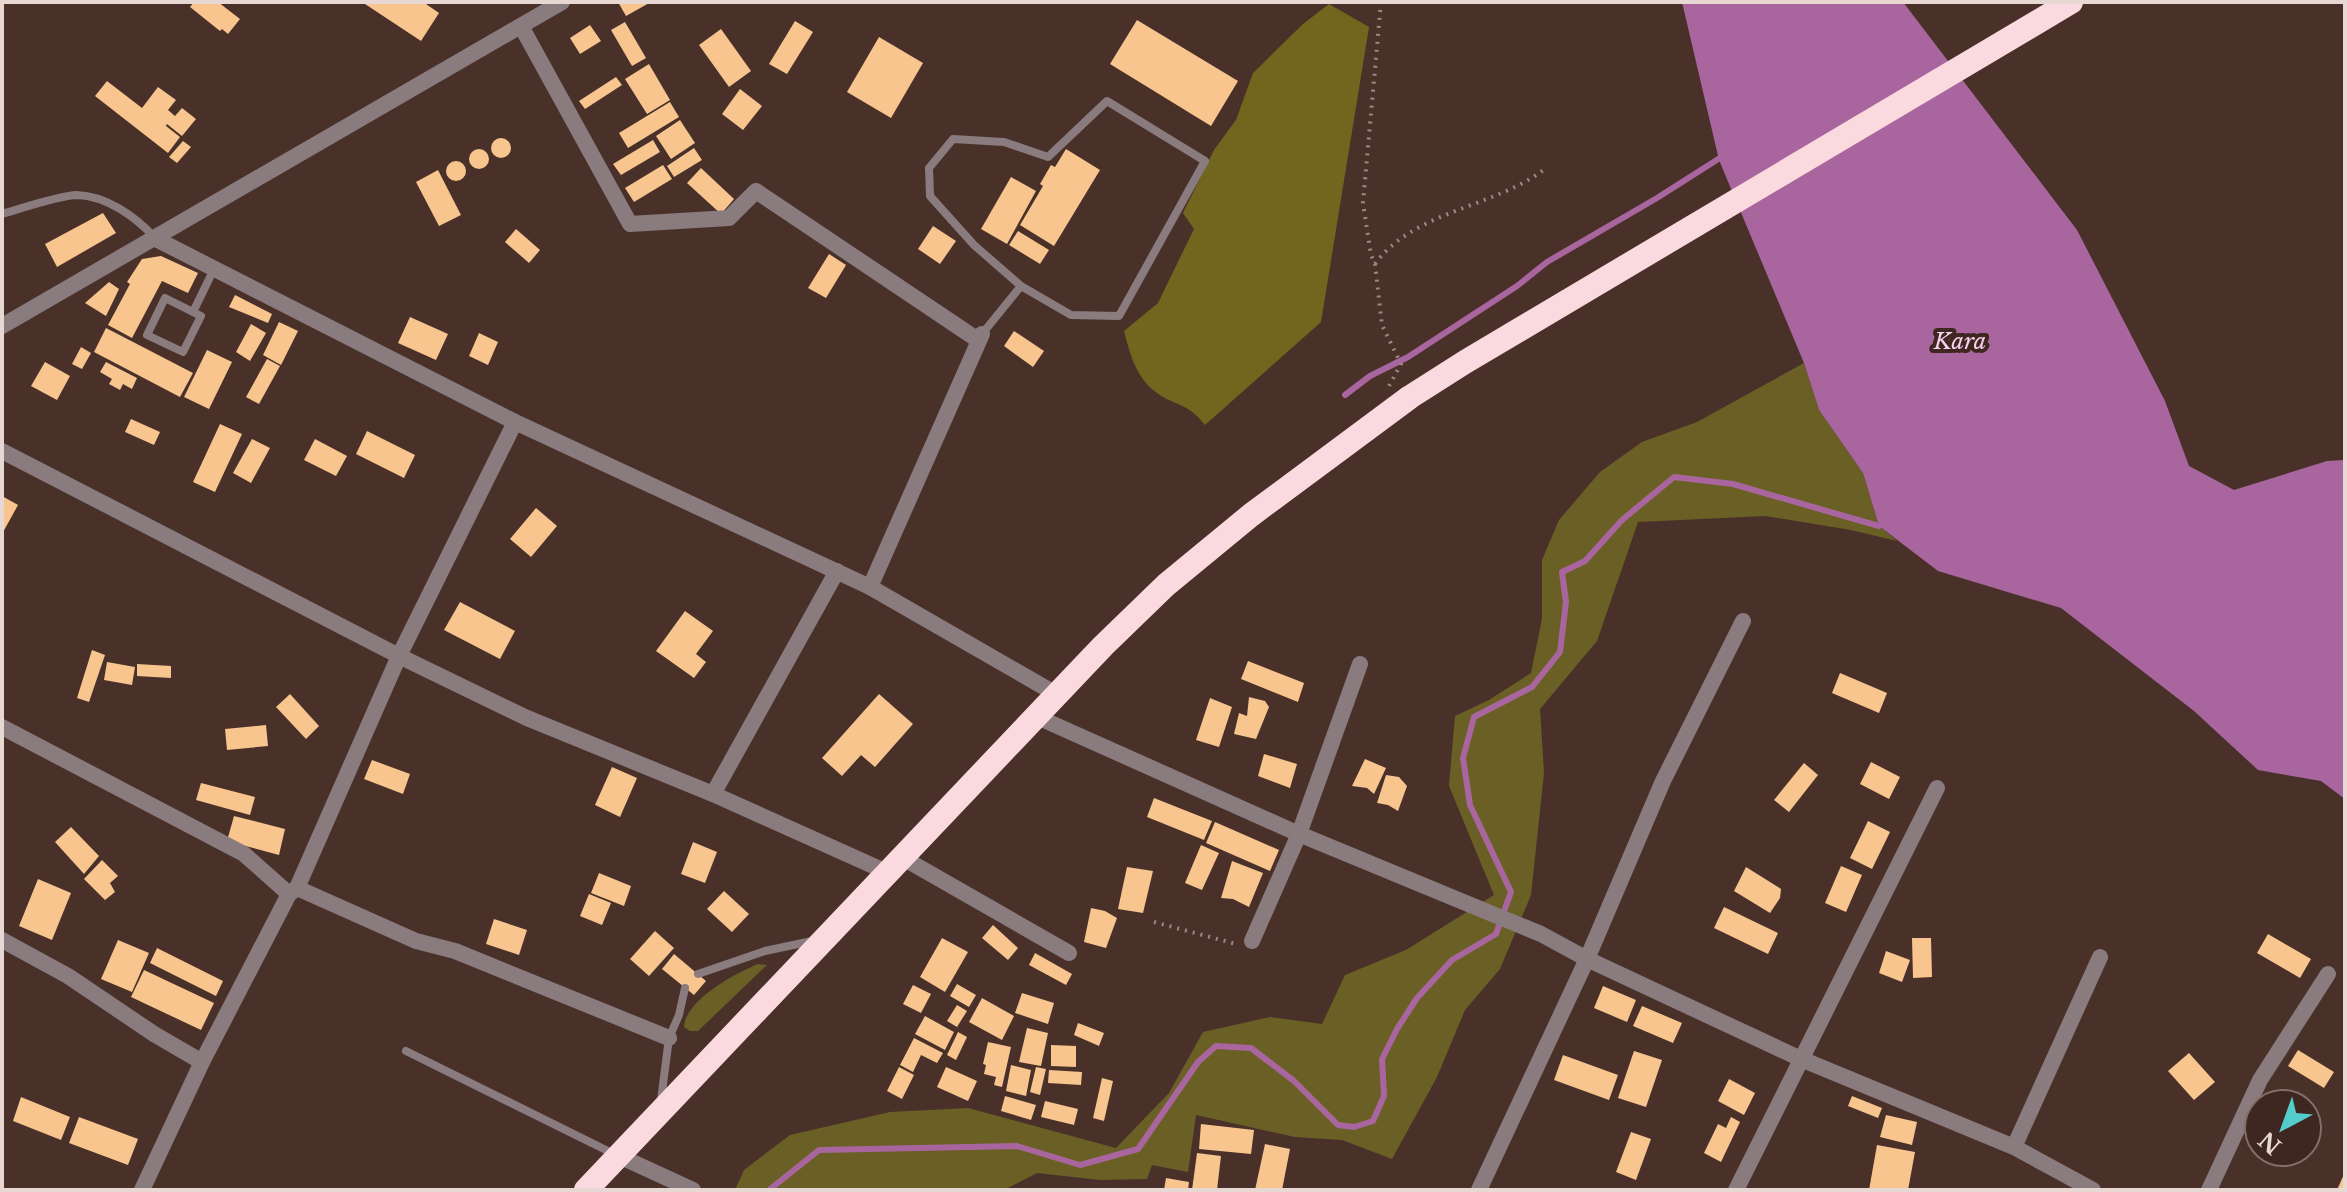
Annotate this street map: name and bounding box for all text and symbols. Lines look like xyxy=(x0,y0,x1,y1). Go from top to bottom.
water label: Kara xyxy=(1933,328,1986,355)
north arrow xyxy=(2243,1088,2323,1168)
text: N xyxy=(2253,1126,2287,1160)

